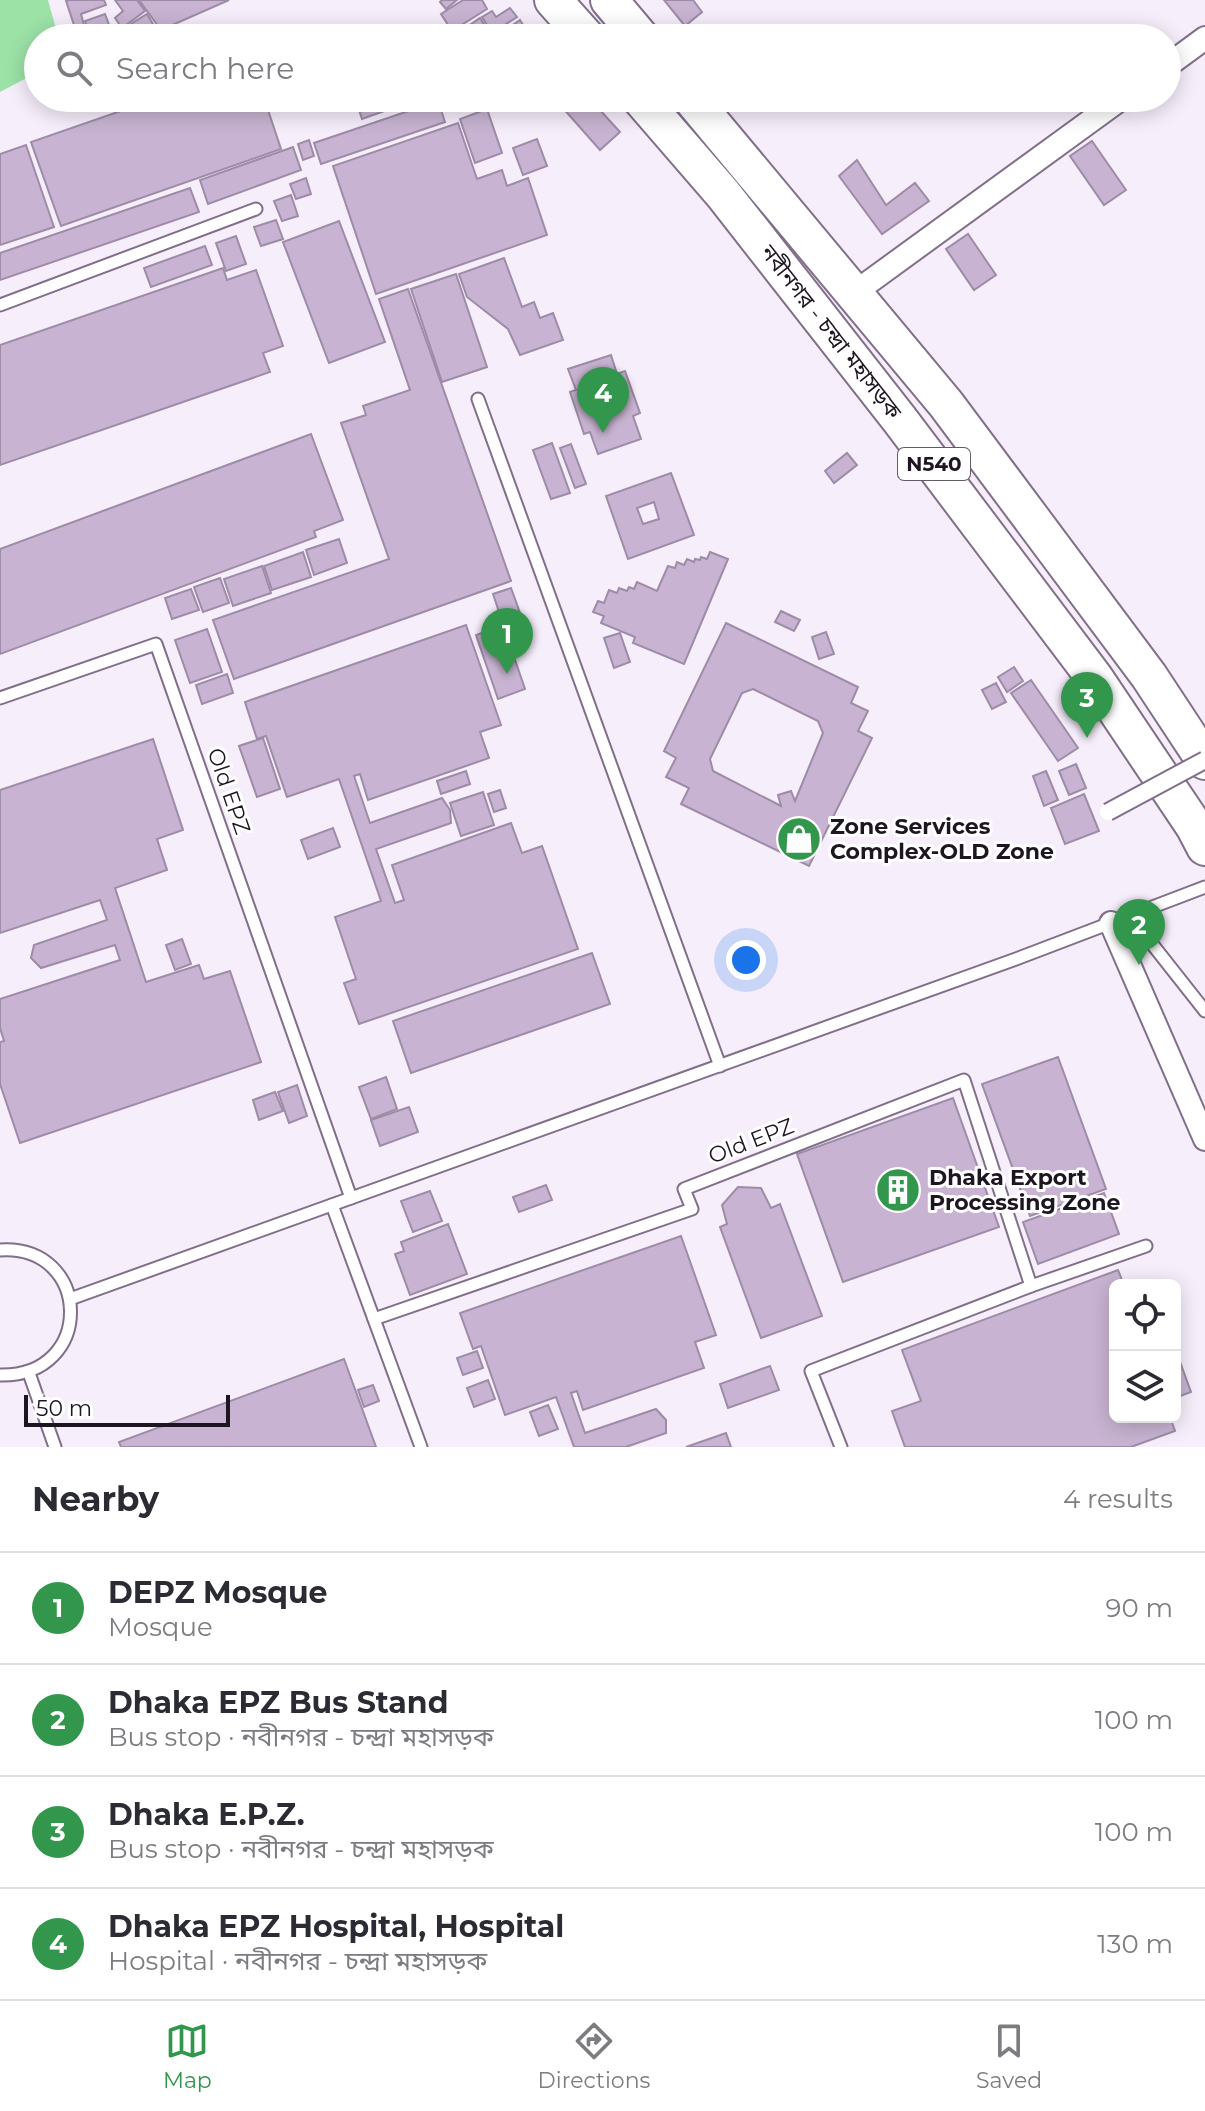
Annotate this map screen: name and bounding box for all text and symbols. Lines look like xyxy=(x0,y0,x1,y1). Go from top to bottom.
search box xyxy=(24,24,1181,112)
icon: search xyxy=(52,46,96,90)
text: Search here xyxy=(116,50,294,87)
street label: নবীনগর - চন্দ্রা মহাসড়ক xyxy=(754,239,907,425)
pin: 4 xyxy=(577,367,629,433)
road number: N540 xyxy=(898,448,970,480)
pin: 1 xyxy=(481,608,533,674)
pin: 3 xyxy=(1061,672,1113,738)
street label: Old EPZ xyxy=(202,744,256,838)
place label: Zone Services Complex-OLD Zone xyxy=(830,813,1054,865)
shop icon: Zone Services Complex-OLD Zone xyxy=(775,815,823,863)
pin: 2 xyxy=(1113,899,1165,965)
your location xyxy=(726,940,766,980)
street label: Old EPZ xyxy=(704,1112,798,1170)
place label: Dhaka Export Processing Zone xyxy=(929,1164,1121,1216)
building icon: Dhaka Export Processing Zone xyxy=(874,1166,922,1214)
map controls xyxy=(1109,1279,1181,1423)
button: locate xyxy=(1109,1279,1181,1351)
button: layers xyxy=(1109,1351,1181,1423)
scale bar xyxy=(24,1391,230,1427)
text: 50 m xyxy=(36,1395,92,1422)
text: Nearby xyxy=(32,1478,159,1520)
text: 4 results xyxy=(1063,1483,1173,1515)
text: DEPZ Mosque xyxy=(108,1574,328,1611)
text: 1 xyxy=(53,1592,63,1624)
text: 90 m xyxy=(1106,1592,1173,1624)
text: Mosque xyxy=(108,1611,213,1643)
text: Dhaka EPZ Bus Stand xyxy=(108,1684,448,1721)
text: 2 xyxy=(50,1704,66,1736)
text: 100 m xyxy=(1095,1704,1173,1736)
text: Bus stop · নবীনগর - চন্দ্রা মহাসড়ক xyxy=(108,1721,494,1753)
text: Dhaka E.P.Z. xyxy=(108,1796,305,1833)
text: 3 xyxy=(50,1816,66,1848)
text: 100 m xyxy=(1095,1816,1173,1848)
text: Bus stop · নবীনগর - চন্দ্রা মহাসড়ক xyxy=(108,1833,494,1865)
text: Dhaka EPZ Hospital, Hospital xyxy=(108,1908,564,1945)
text: 4 xyxy=(49,1928,67,1960)
text: 130 m xyxy=(1097,1928,1173,1960)
text: Hospital · নবীনগর - চন্দ্রা মহাসড়ক xyxy=(108,1945,487,1977)
tab: Map xyxy=(163,2019,212,2094)
tab: Directions xyxy=(538,2019,650,2094)
tab: Saved xyxy=(976,2019,1042,2094)

